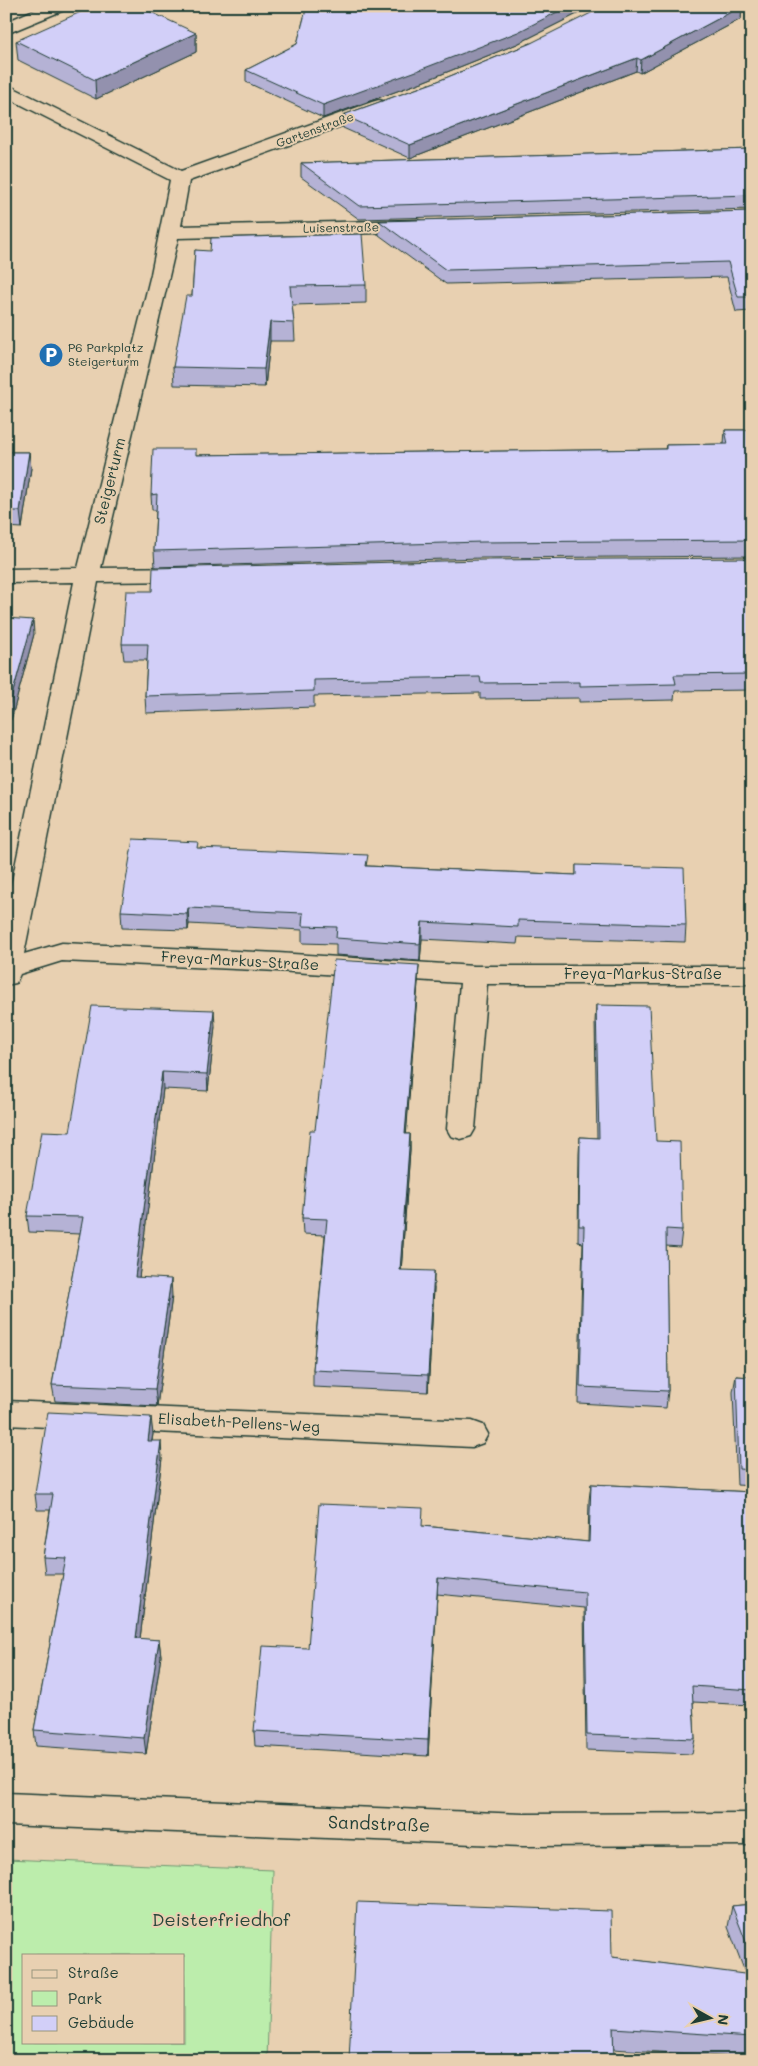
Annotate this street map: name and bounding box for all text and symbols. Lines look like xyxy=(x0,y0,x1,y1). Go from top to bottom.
street label: Gartenstraße xyxy=(274,108,356,150)
street label: Luisenstraße xyxy=(303,218,379,236)
place label: P6 Parkplatz Steigerturm xyxy=(68,339,144,369)
parking icon: P6 Parkplatz Steigerturm xyxy=(38,342,64,368)
street label: Steigerturm xyxy=(89,435,129,526)
street label: Freya-Markus-Straße xyxy=(161,946,319,974)
street label: Freya-Markus-Straße xyxy=(564,963,722,983)
street label: Elisabeth-Pellens-Weg xyxy=(158,1408,321,1436)
street label: Sandstraße xyxy=(328,1809,431,1837)
park label: Deisterfriedhof xyxy=(152,1907,291,1931)
legend xyxy=(22,1954,185,2044)
text: Straße xyxy=(68,1962,119,1982)
text: Park xyxy=(68,1988,102,2008)
north arrow xyxy=(686,1994,736,2044)
text: Gebäude xyxy=(68,2012,134,2032)
text: N xyxy=(713,2013,734,2026)

